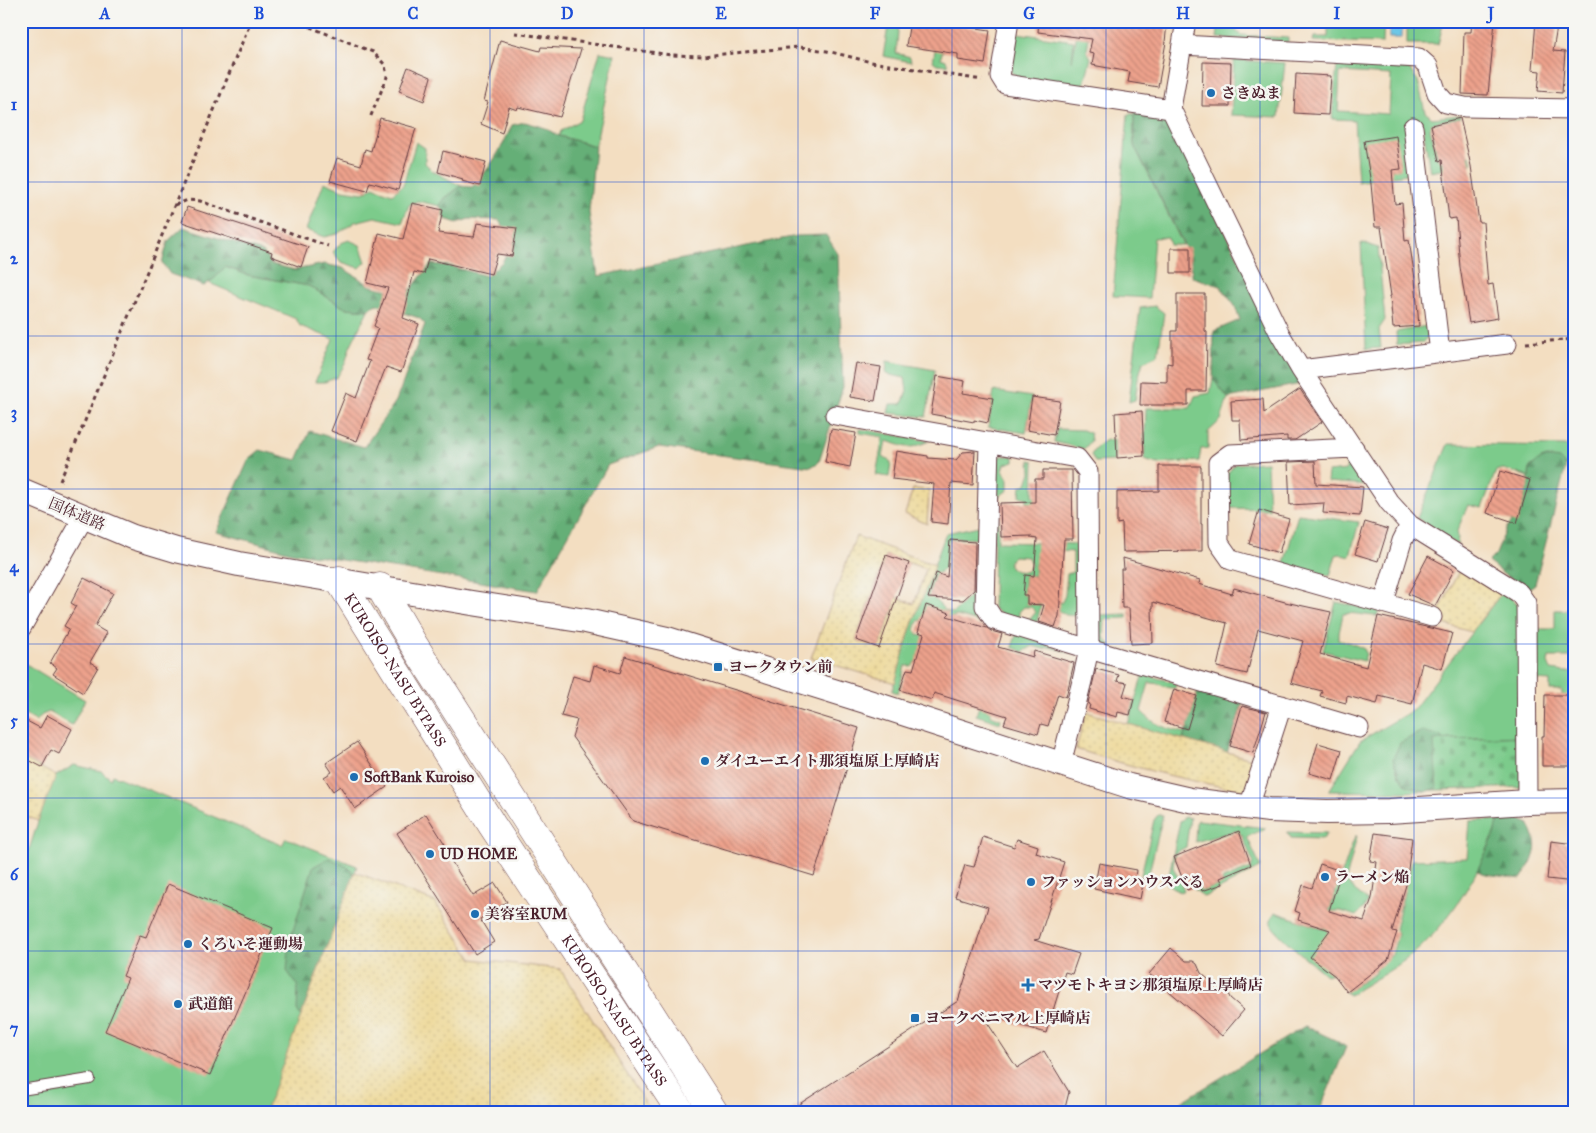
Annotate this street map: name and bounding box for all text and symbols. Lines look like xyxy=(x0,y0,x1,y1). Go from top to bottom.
text: A xyxy=(99,4,111,23)
text: B xyxy=(254,4,264,23)
text: C xyxy=(408,4,419,23)
text: D xyxy=(561,4,574,23)
text: E xyxy=(715,4,727,23)
text: F xyxy=(870,4,881,23)
text: G xyxy=(1023,4,1035,23)
text: H xyxy=(1176,4,1190,23)
text: I xyxy=(1334,4,1341,23)
text: J xyxy=(1486,4,1495,24)
place label: さきぬま xyxy=(1221,84,1281,102)
marker: さきぬま xyxy=(1205,87,1217,99)
text: 1 xyxy=(11,95,18,114)
text: 2 xyxy=(10,249,19,268)
text: 3 xyxy=(11,403,17,423)
street label: 国体道路 xyxy=(46,494,108,534)
text: 4 xyxy=(10,557,20,577)
street label: KUROISO-NASU BYPASS xyxy=(340,590,450,750)
place label: ヨークタウン前 xyxy=(728,658,833,676)
marker: ヨークタウン前 xyxy=(712,661,724,673)
text: 5 xyxy=(10,711,18,730)
place label: ダイユーエイト那須塩原上厚崎店 xyxy=(715,752,939,770)
marker: ダイユーエイト那須塩原上厚崎店 xyxy=(699,755,711,767)
place label: SoftBank Kuroiso xyxy=(364,768,474,786)
marker: SoftBank Kuroiso xyxy=(348,771,360,783)
place label: UD HOME xyxy=(440,845,517,863)
marker: UD HOME xyxy=(424,848,436,860)
text: 6 xyxy=(10,865,19,884)
place label: ラーメン焔 xyxy=(1335,868,1409,886)
marker: ラーメン焔 xyxy=(1319,871,1331,883)
place label: ファッションハウスべる xyxy=(1041,873,1204,891)
marker: ファッションハウスべる xyxy=(1025,876,1037,888)
place label: 美容室RUM xyxy=(485,905,568,923)
marker: 美容室RUM xyxy=(469,908,481,920)
street label: KUROISO-NASU BYPASS xyxy=(558,931,671,1090)
place label: くろいそ運動場 xyxy=(198,935,303,953)
marker: くろいそ運動場 xyxy=(182,938,194,950)
place label: マツモトキヨシ那須塩原上厚崎店 xyxy=(1038,976,1263,994)
marker: マツモトキヨシ那須塩原上厚崎店 xyxy=(1022,979,1034,991)
place label: 武道館 xyxy=(188,995,233,1013)
marker: 武道館 xyxy=(172,998,184,1010)
place label: ヨークベニマル上厚崎店 xyxy=(925,1009,1090,1027)
marker: ヨークベニマル上厚崎店 xyxy=(909,1012,921,1024)
text: 7 xyxy=(10,1019,19,1038)

